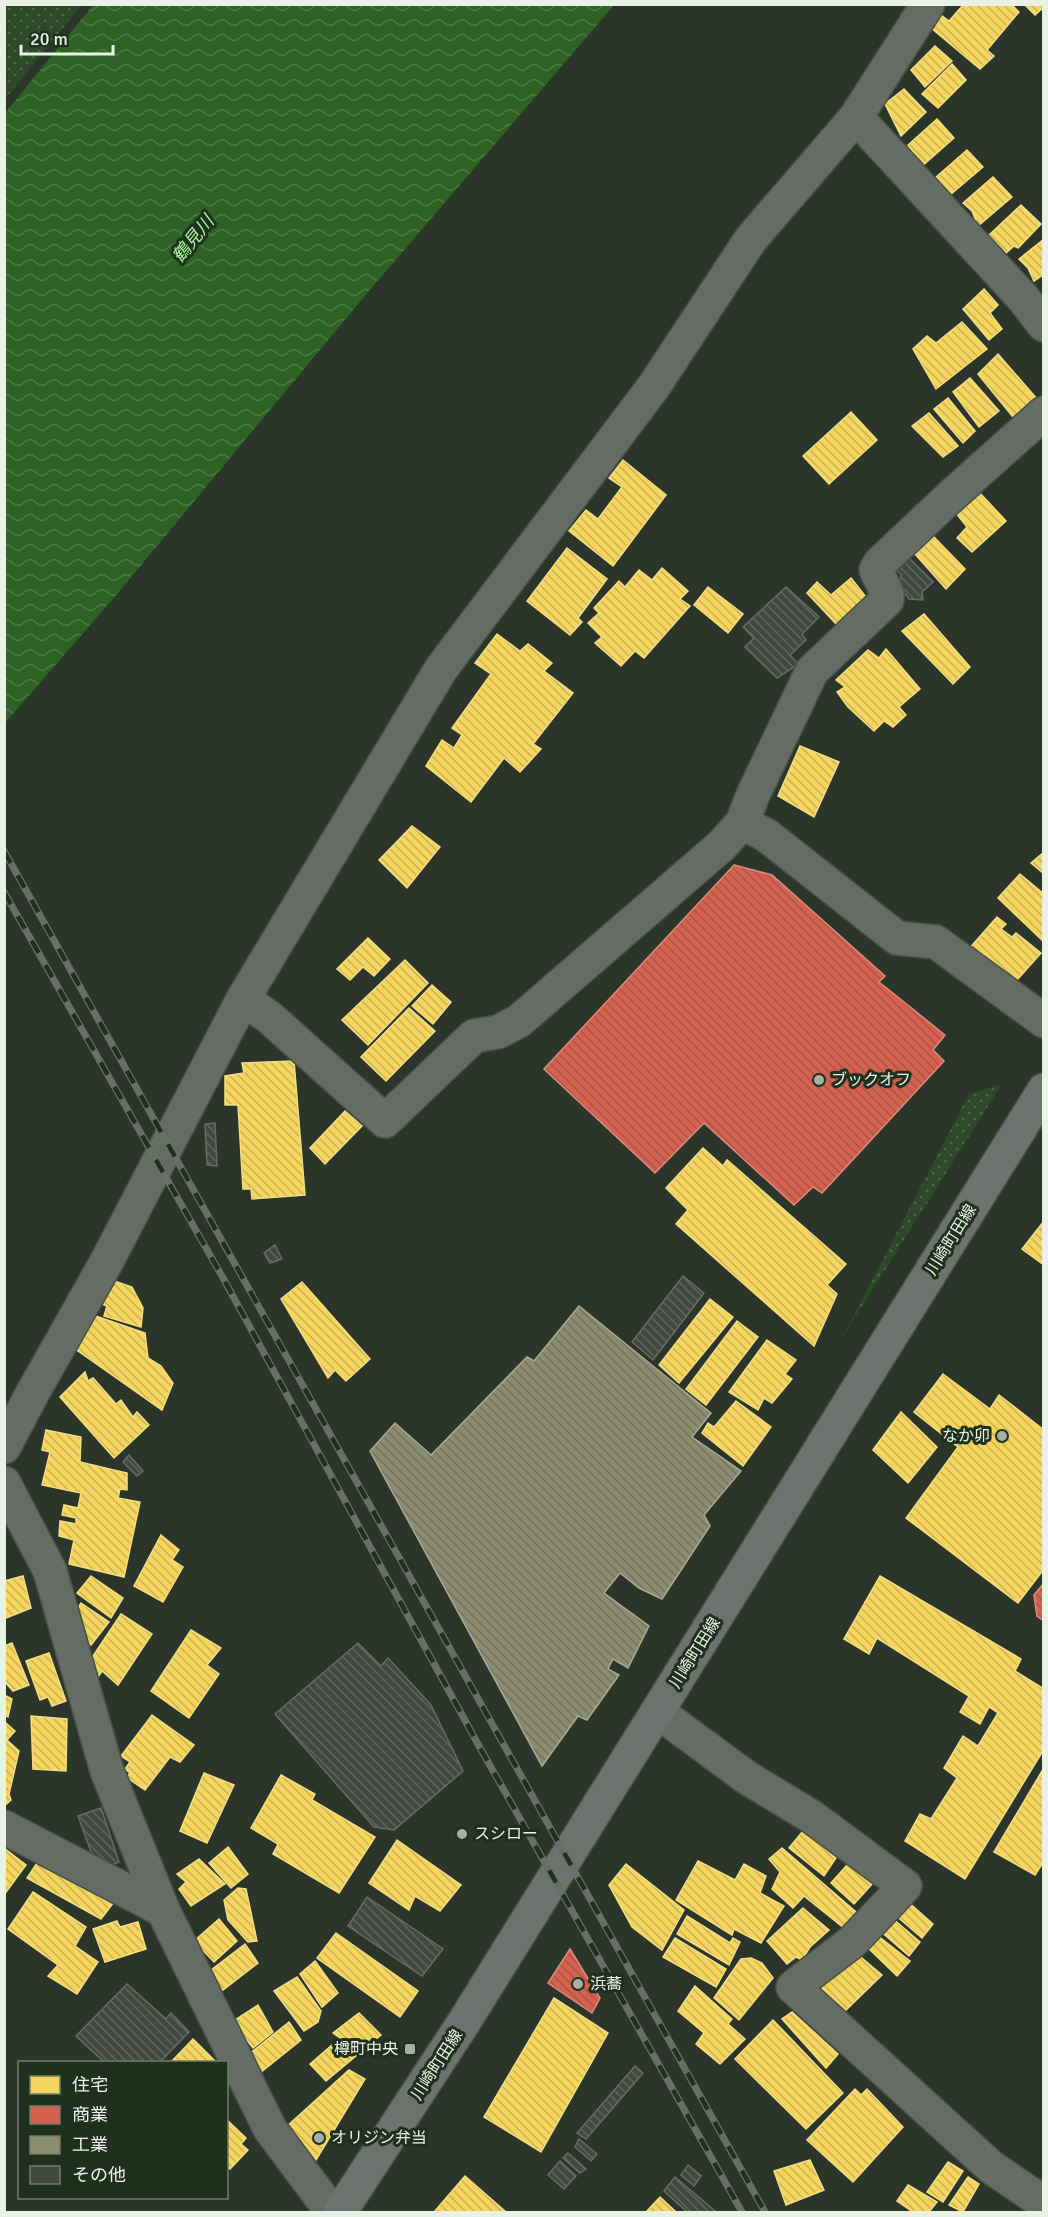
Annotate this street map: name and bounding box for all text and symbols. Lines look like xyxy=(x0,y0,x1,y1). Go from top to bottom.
scale bar xyxy=(21,18,112,56)
text: 20 m xyxy=(30,28,68,50)
water label: 鶴見川 xyxy=(167,210,220,267)
place label: ブックオフ xyxy=(831,1070,911,1090)
marker: ブックオフ xyxy=(812,1073,826,1087)
street label: 川崎町田線 xyxy=(921,1201,981,1279)
place label: なか卯 xyxy=(942,1426,990,1446)
marker: なか卯 xyxy=(995,1429,1009,1443)
street label: 川崎町田線 xyxy=(665,1614,725,1692)
place label: スシロー xyxy=(474,1824,538,1844)
marker: スシロー xyxy=(455,1827,469,1841)
place label: 浜蕎 xyxy=(590,1974,622,1994)
marker: 浜蕎 xyxy=(571,1977,585,1991)
street label: 川崎町田線 xyxy=(407,2026,467,2104)
place label: 樽町中央 xyxy=(334,2039,398,2059)
marker: 樽町中央 xyxy=(403,2042,417,2056)
legend xyxy=(18,2061,228,2199)
text: 住宅 xyxy=(72,2074,108,2096)
text: 商業 xyxy=(72,2104,108,2126)
place label: オリジン弁当 xyxy=(331,2128,427,2148)
marker: オリジン弁当 xyxy=(312,2131,326,2145)
text: 工業 xyxy=(72,2134,108,2156)
text: その他 xyxy=(72,2164,126,2186)

